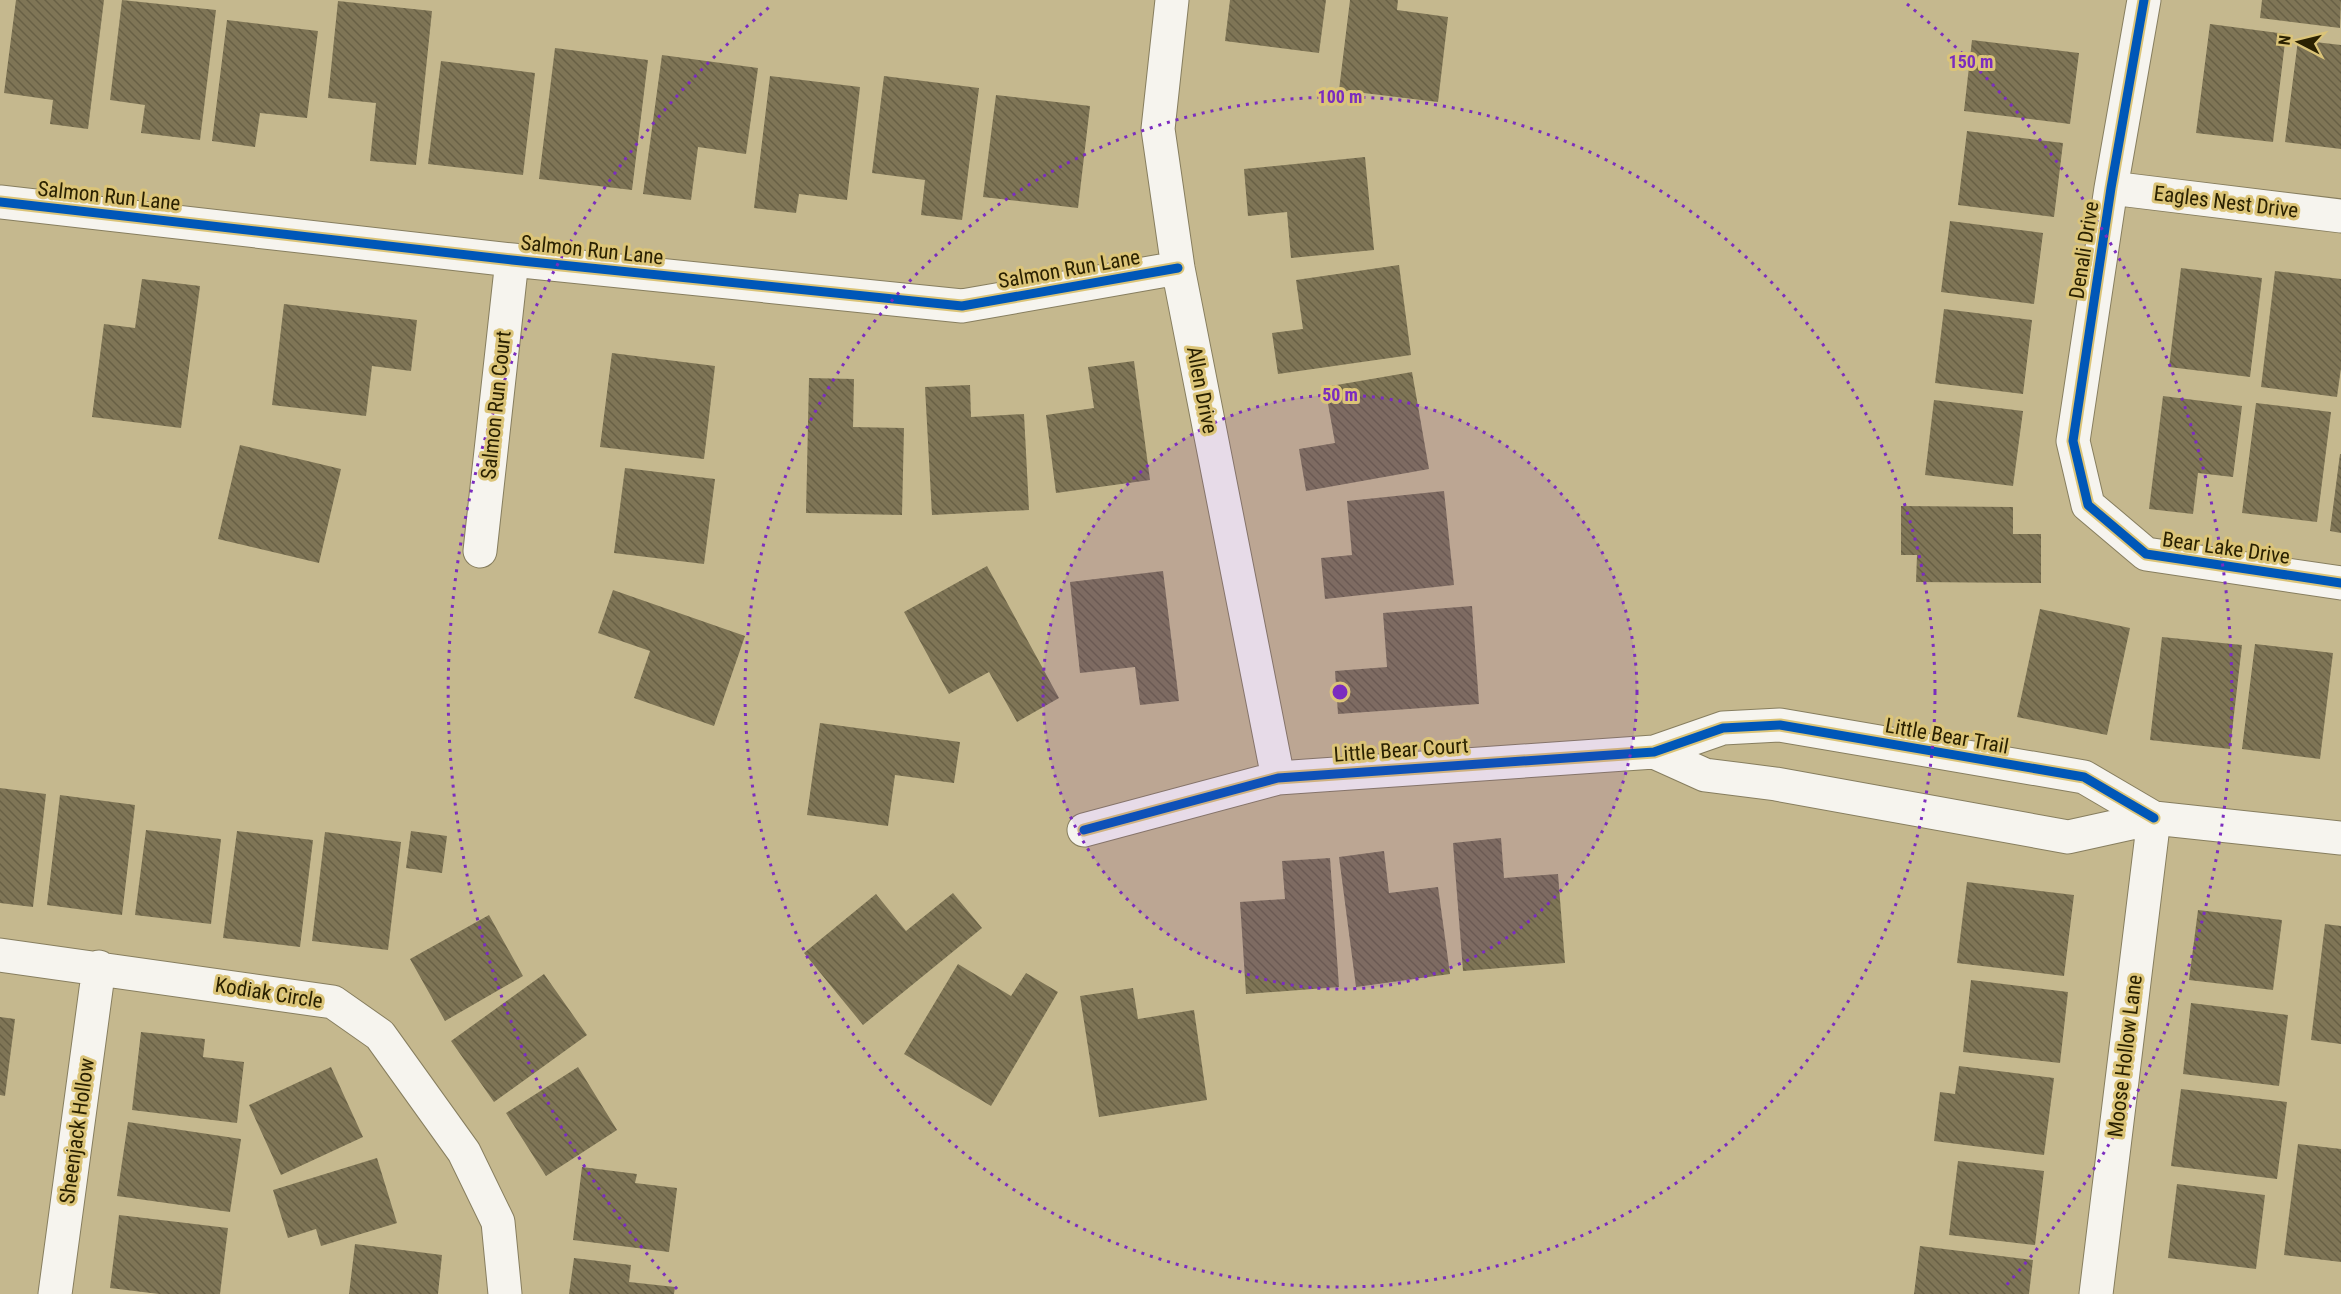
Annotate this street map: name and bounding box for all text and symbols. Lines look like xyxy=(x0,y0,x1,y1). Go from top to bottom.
north arrow xyxy=(2269,12,2329,72)
text: N xyxy=(2275,34,2295,46)
text: 150 m xyxy=(1949,51,1993,72)
text: 100 m xyxy=(1318,86,1362,107)
street label: Salmon Run Lane xyxy=(36,177,182,215)
street label: Eagles Nest Drive xyxy=(2152,181,2300,223)
street label: Denali Drive xyxy=(2064,199,2104,300)
street label: Salmon Run Lane xyxy=(519,231,665,269)
street label: Salmon Run Lane xyxy=(996,245,1142,293)
street label: Salmon Run Court xyxy=(476,330,516,480)
street label: Allen Drive xyxy=(1182,344,1222,436)
text: 50 m xyxy=(1322,384,1358,405)
street label: Bear Lake Drive xyxy=(2161,527,2291,569)
centre of rings xyxy=(1330,682,1350,702)
street label: Little Bear Trail xyxy=(1883,713,2011,759)
street label: Little Bear Court xyxy=(1333,733,1469,767)
street label: Kodiak Circle xyxy=(213,973,325,1013)
street label: Moose Hollow Lane xyxy=(2103,973,2147,1139)
street label: Sheenjack Hollow xyxy=(55,1056,99,1205)

